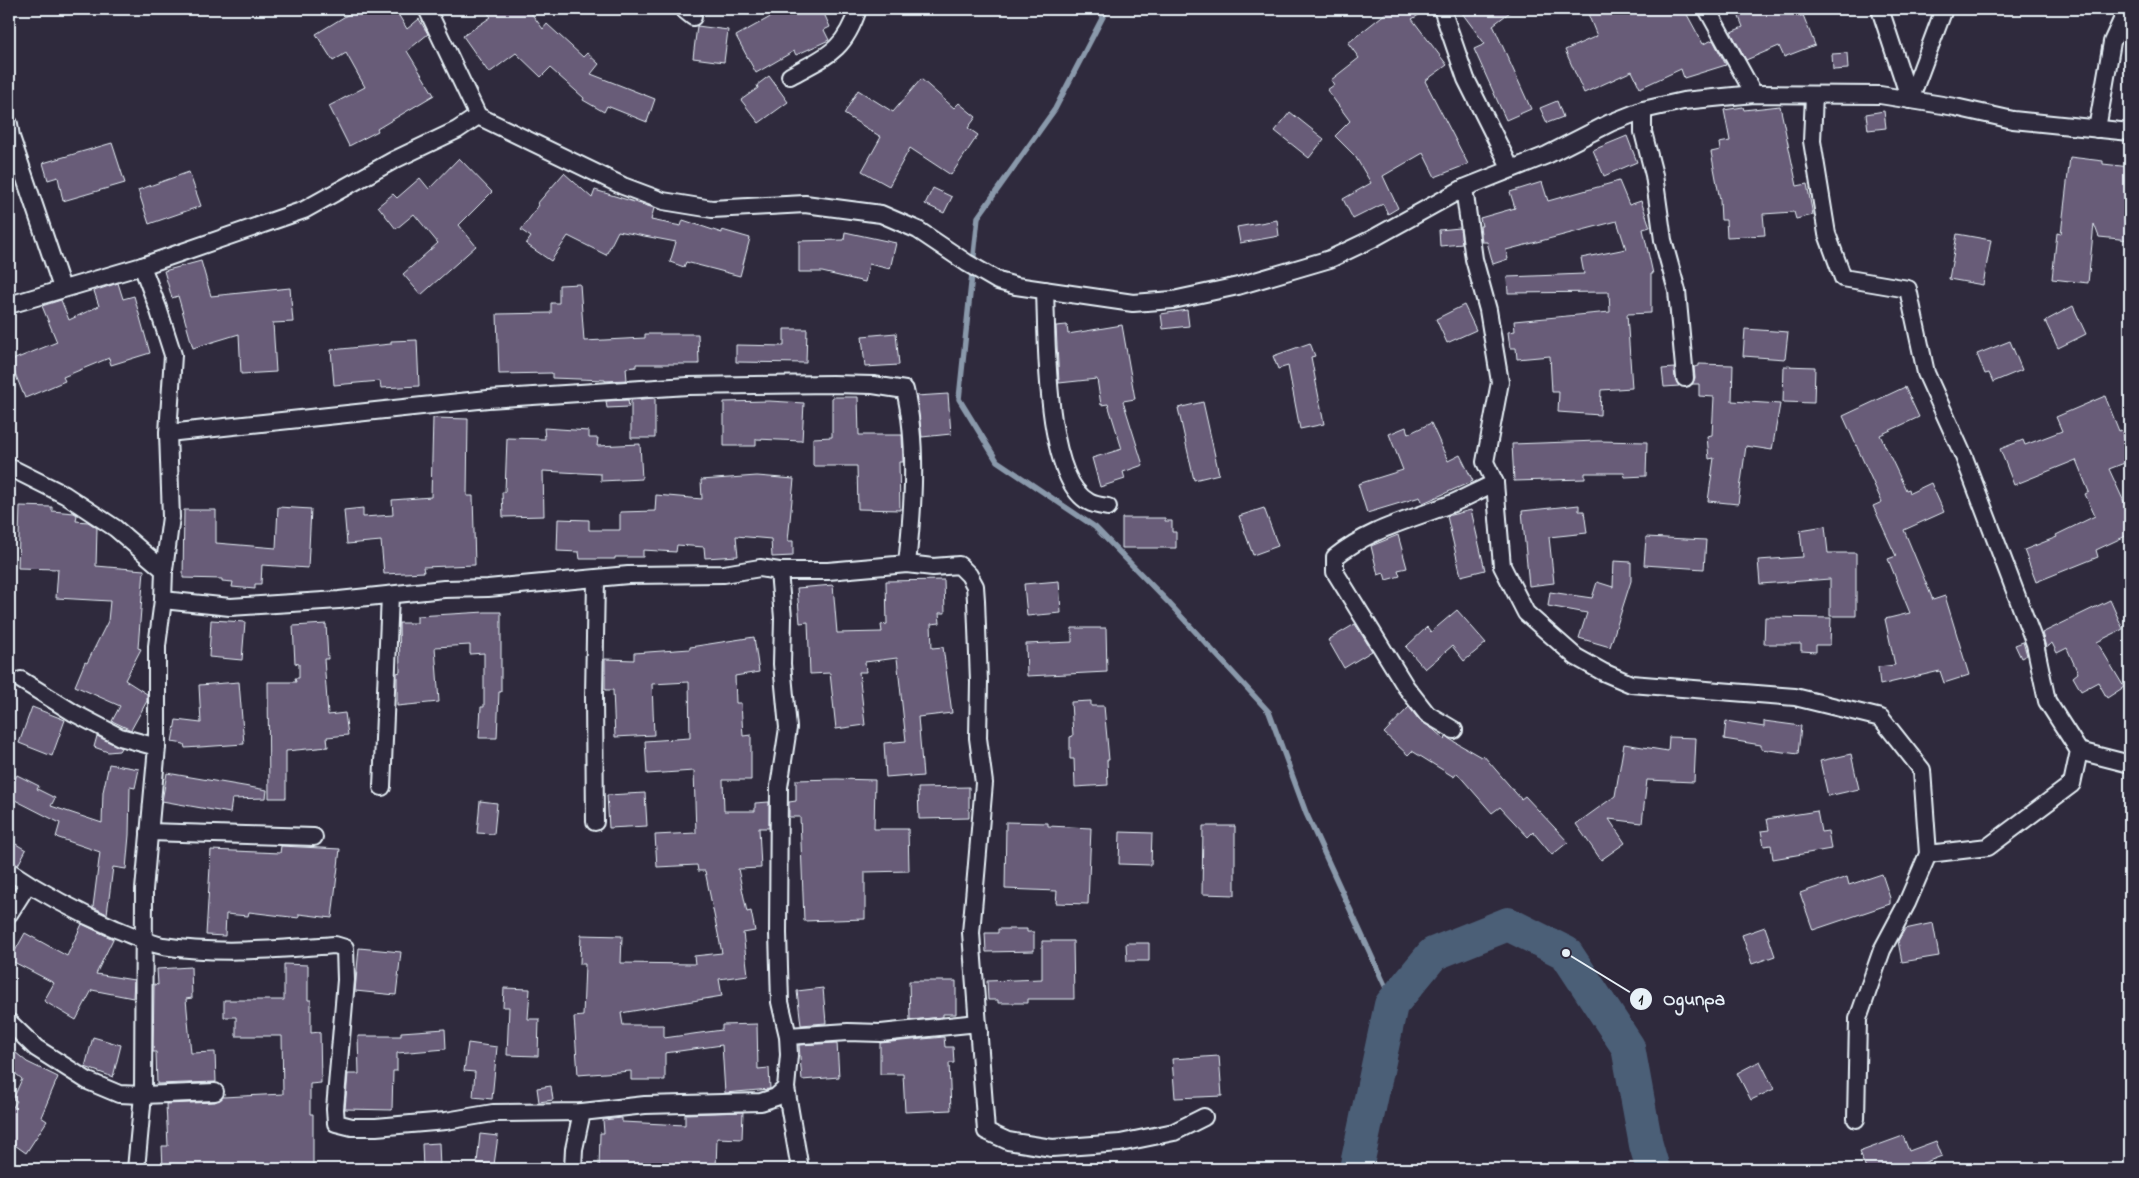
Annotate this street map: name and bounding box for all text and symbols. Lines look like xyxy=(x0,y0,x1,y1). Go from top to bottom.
callout: Ogunpa xyxy=(1628,982,1735,1016)
text: Ogunpa xyxy=(1663,987,1725,1016)
text: 1 xyxy=(1639,989,1644,1011)

